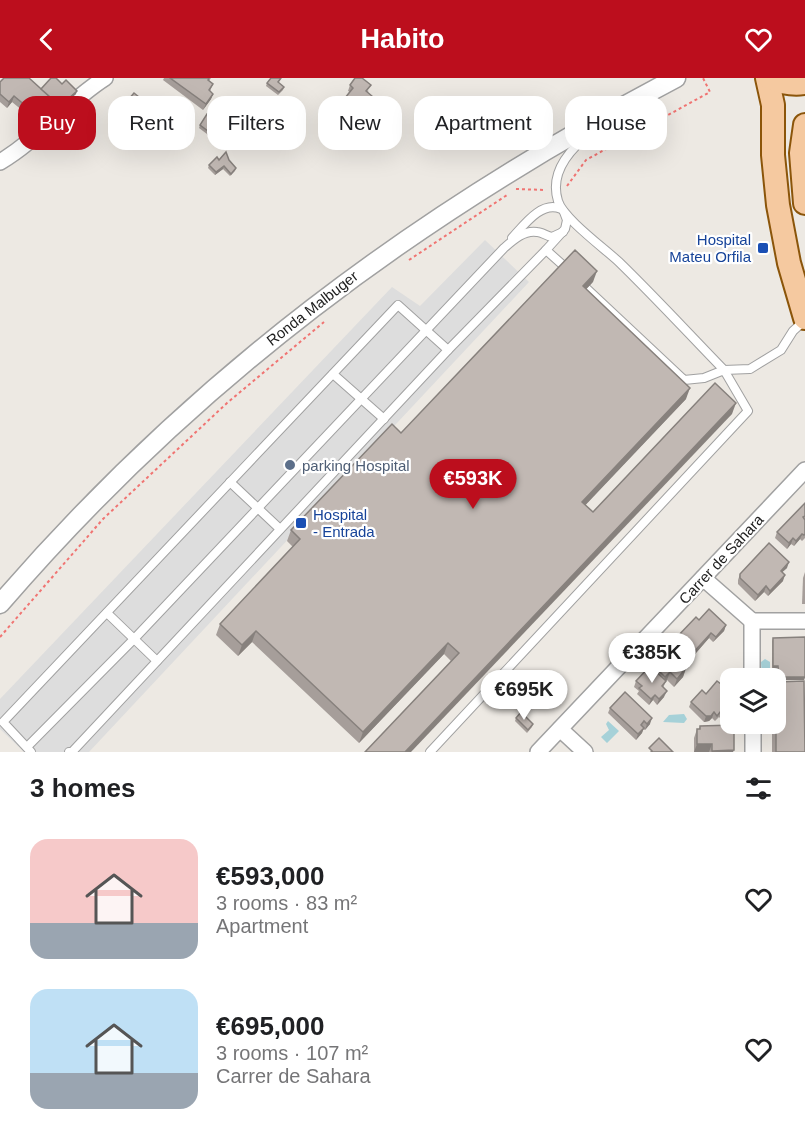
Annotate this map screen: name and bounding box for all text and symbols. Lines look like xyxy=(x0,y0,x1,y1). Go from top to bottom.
icon: back xyxy=(30,23,63,56)
icon: heart xyxy=(742,23,775,56)
text: Habito xyxy=(361,24,445,54)
chip: Buy xyxy=(18,96,96,150)
chip: Rent xyxy=(108,96,195,150)
chip: Filters xyxy=(207,96,306,150)
chip: New xyxy=(318,96,402,150)
chip: Apartment xyxy=(414,96,553,150)
chip: House xyxy=(565,96,667,150)
place label: Hospital Mateu Orfila xyxy=(669,231,752,265)
marker: Hospital Mateu Orfila xyxy=(756,241,770,255)
street label: Ronda Malbuger xyxy=(263,267,361,349)
place label: parking Hospital xyxy=(302,457,410,474)
marker: parking Hospital xyxy=(283,458,297,472)
pin: €593K xyxy=(431,459,515,510)
text: €593K xyxy=(444,467,502,489)
place label: Hospital - Entrada xyxy=(313,506,375,540)
street label: Carrer de Sahara xyxy=(675,510,767,607)
marker: Hospital - Entrada xyxy=(294,516,308,530)
pin: €385K xyxy=(610,633,694,684)
text: €385K xyxy=(623,641,681,663)
map controls xyxy=(720,668,786,734)
button: layers xyxy=(720,668,786,734)
pin: €695K xyxy=(482,670,566,721)
text: €695K xyxy=(495,678,553,700)
icon: filters xyxy=(742,772,775,805)
text: 3 homes xyxy=(30,773,136,803)
text: €593,000 xyxy=(216,861,324,891)
icon: home xyxy=(78,863,150,935)
icon: heart xyxy=(742,883,775,916)
text: 3 rooms · 83 m² xyxy=(216,892,357,914)
text: Apartment xyxy=(216,915,308,937)
text: €695,000 xyxy=(216,1011,324,1041)
icon: home xyxy=(78,1013,150,1085)
icon: heart xyxy=(742,1033,775,1066)
text: 3 rooms · 107 m² xyxy=(216,1042,368,1064)
text: Carrer de Sahara xyxy=(216,1065,371,1087)

